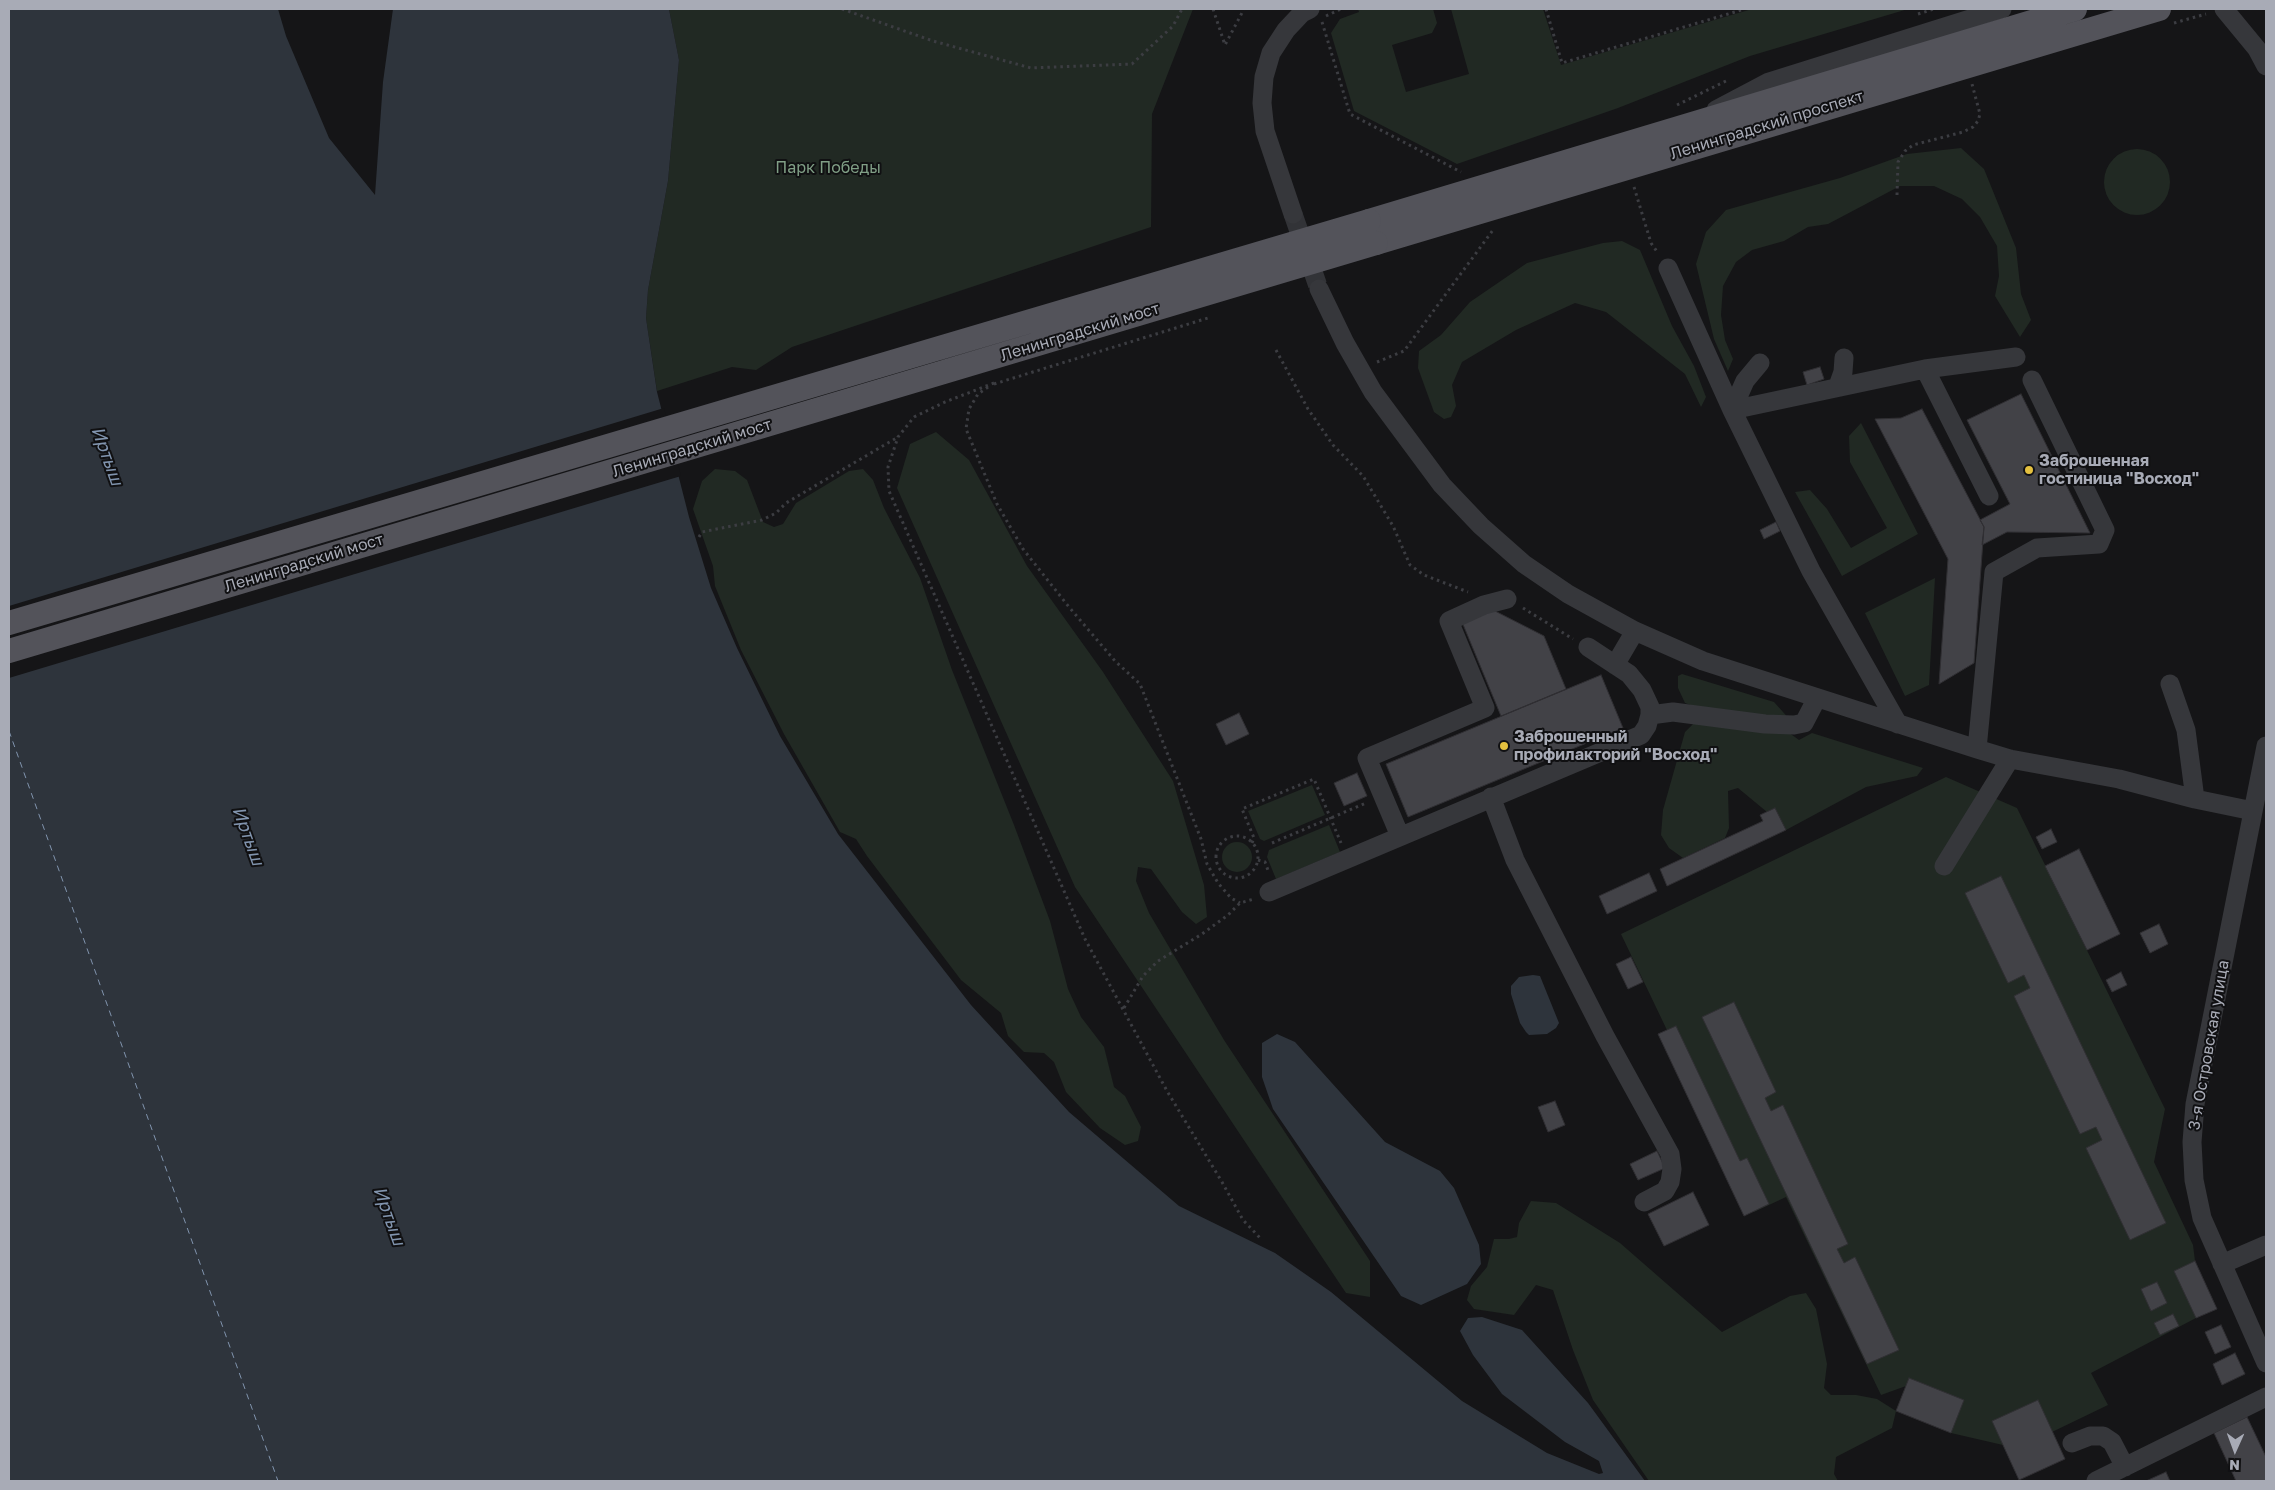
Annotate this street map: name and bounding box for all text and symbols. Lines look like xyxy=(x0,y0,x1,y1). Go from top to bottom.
street label: Ленинградский проспект xyxy=(1668,86,1866,164)
park label: Парк Победы xyxy=(775,158,881,178)
street label: Ленинградский мост xyxy=(998,299,1162,365)
street label: Ленинградский мост xyxy=(610,415,774,481)
water label: Иртыш xyxy=(86,424,128,488)
place label: Заброшенная гостиница "Восход" xyxy=(2039,451,2199,489)
marker: Заброшенная гостиница "Восход" xyxy=(2023,464,2035,476)
street label: Ленинградский мост xyxy=(222,530,386,596)
place label: Заброшенный профилакторий "Восход" xyxy=(1514,727,1717,765)
marker: Заброшенный профилакторий "Восход" xyxy=(1498,740,1510,752)
water label: Иртыш xyxy=(227,804,269,868)
street label: 3-я Островская улица xyxy=(2185,959,2233,1131)
water label: Иртыш xyxy=(368,1184,410,1248)
north arrow xyxy=(2210,1425,2260,1475)
text: N xyxy=(2229,1457,2240,1474)

